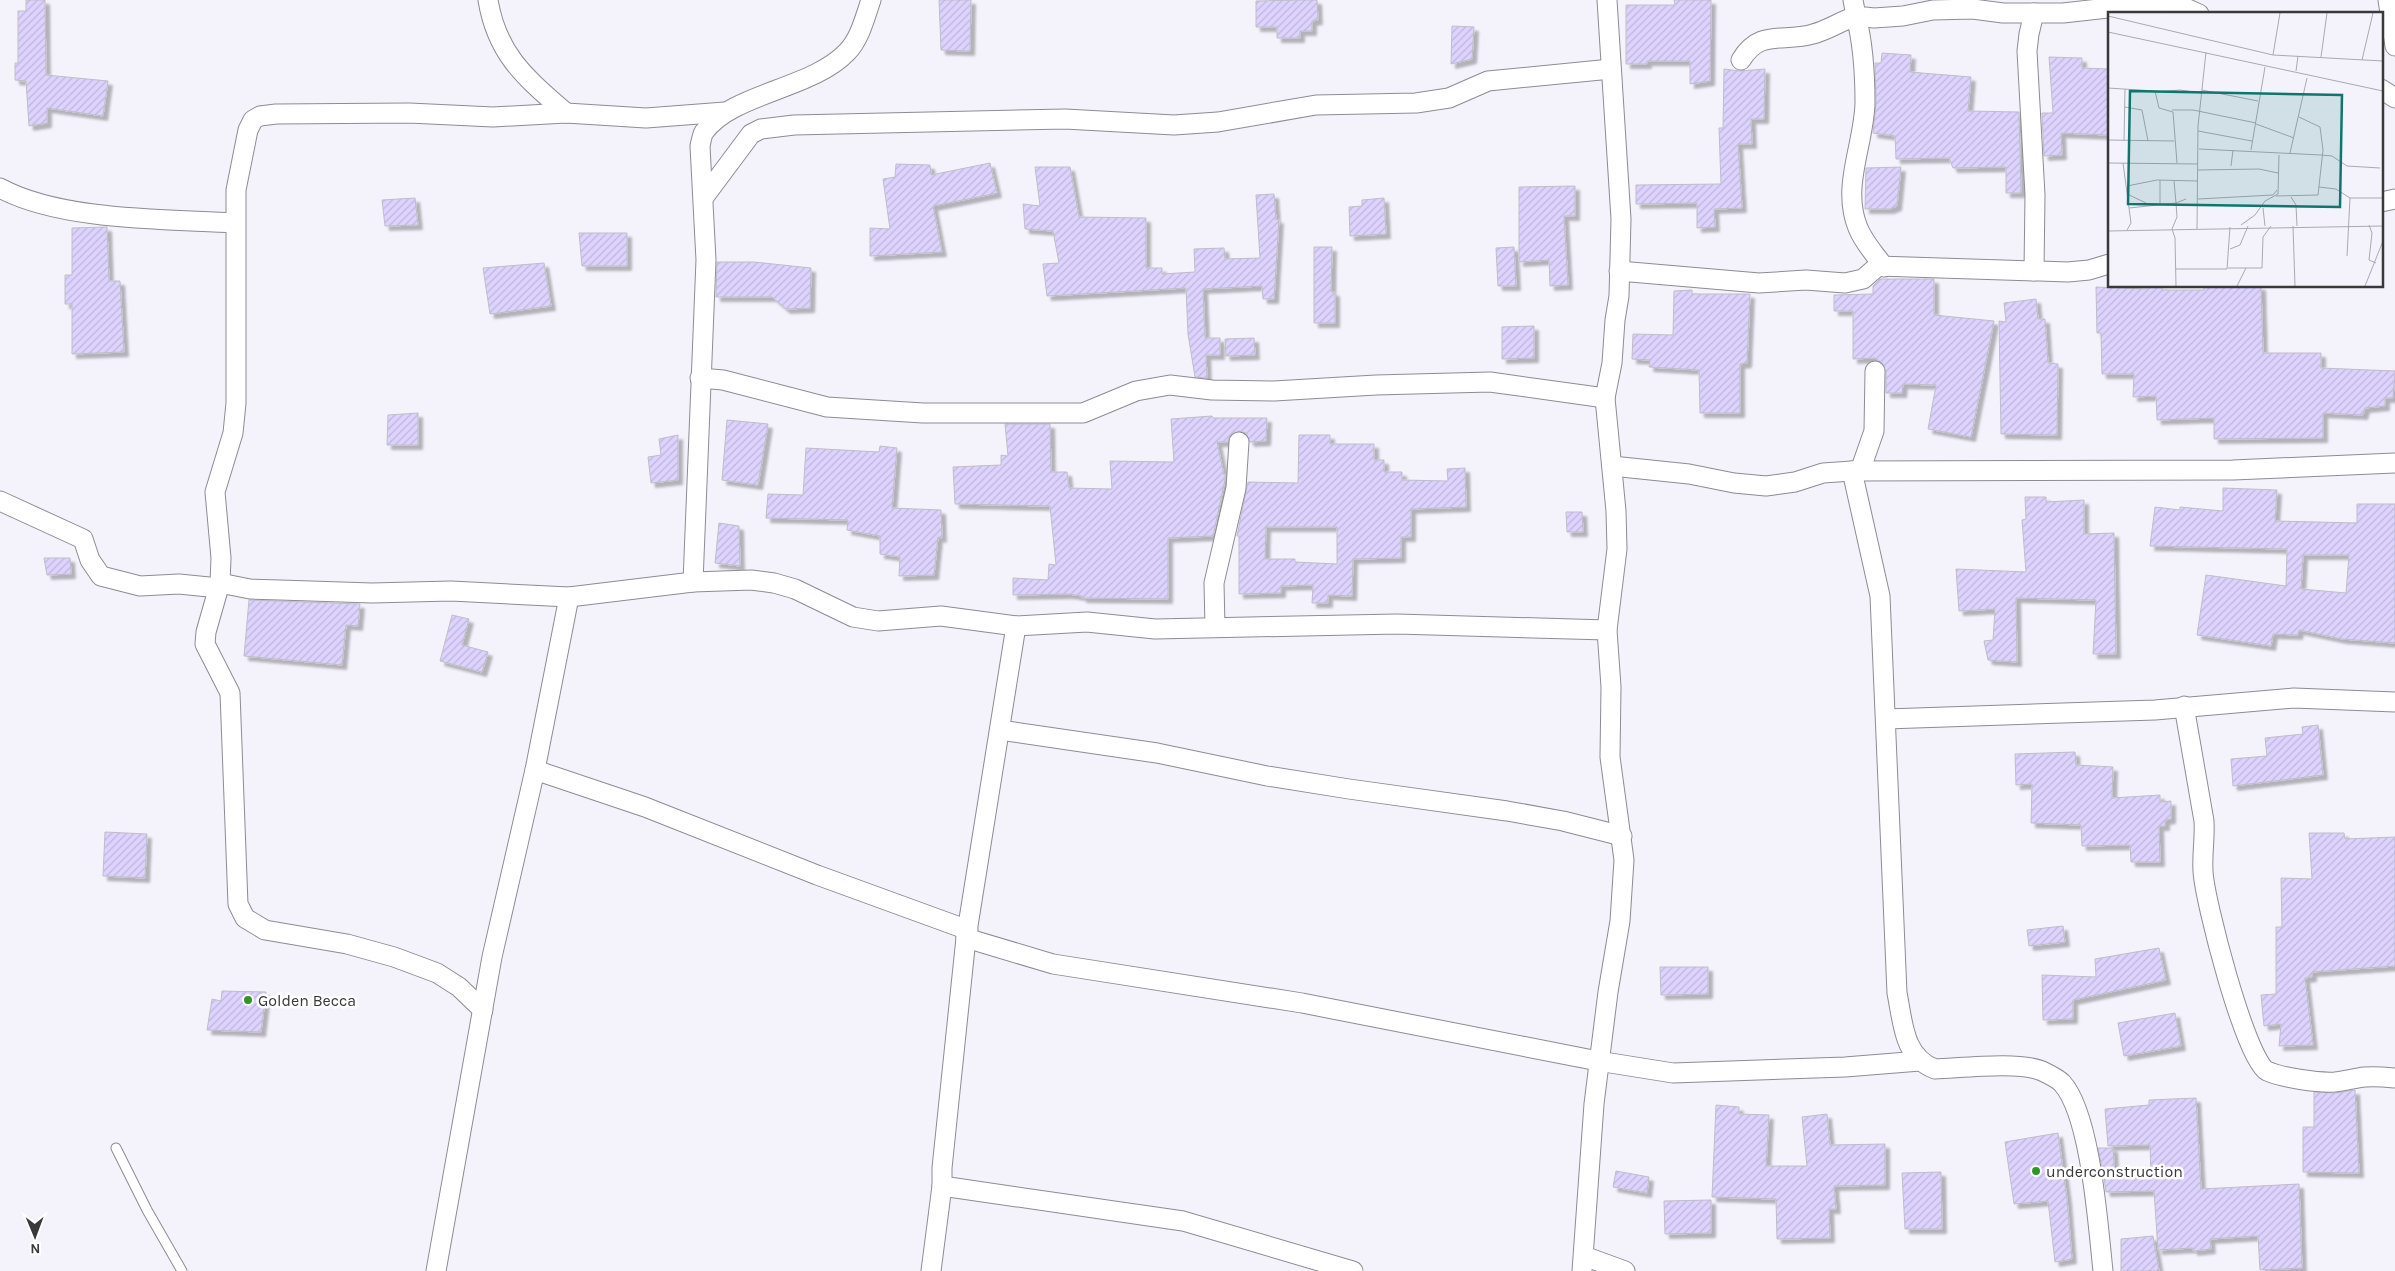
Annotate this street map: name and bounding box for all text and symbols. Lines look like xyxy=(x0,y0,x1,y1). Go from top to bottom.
inset map xyxy=(2108,12,2382,288)
place label: Golden Becca xyxy=(258,991,356,1010)
marker: Golden Becca xyxy=(242,994,254,1006)
place label: underconstruction xyxy=(2046,1162,2183,1181)
marker: underconstruction xyxy=(2030,1165,2042,1177)
north arrow xyxy=(10,1211,60,1261)
text: N xyxy=(30,1240,40,1257)

